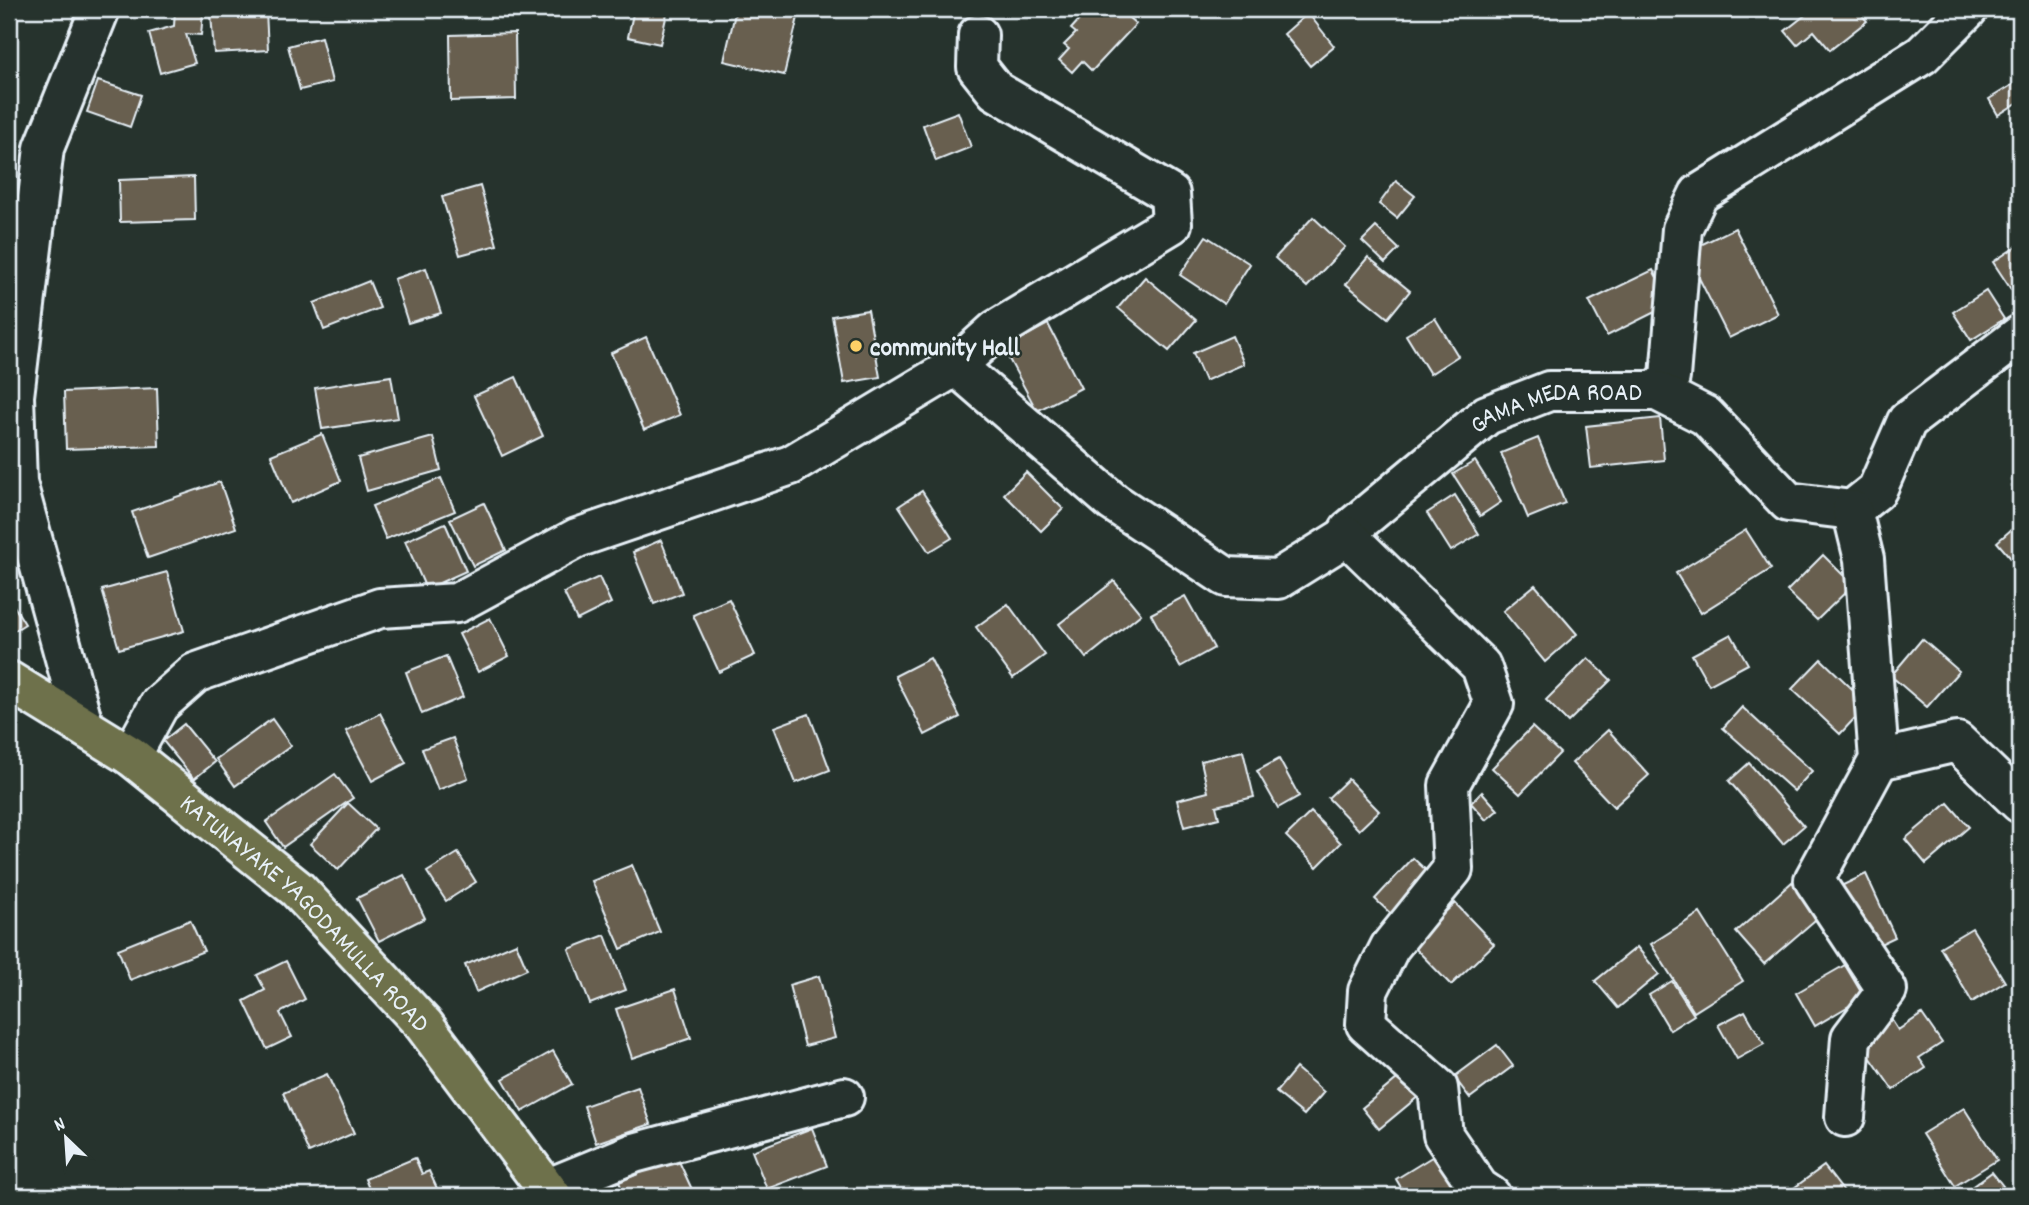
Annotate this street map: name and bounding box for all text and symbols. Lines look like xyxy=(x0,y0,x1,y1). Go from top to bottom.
place label: community Hall xyxy=(870,331,1020,368)
marker: community Hall xyxy=(848,338,864,354)
street label: GAMA MEDA ROAD xyxy=(1463,375,1642,444)
street label: KATUNAYAKE YAGODAMULLA ROAD xyxy=(170,787,437,1042)
north arrow xyxy=(32,1104,102,1174)
text: N xyxy=(50,1112,70,1140)

